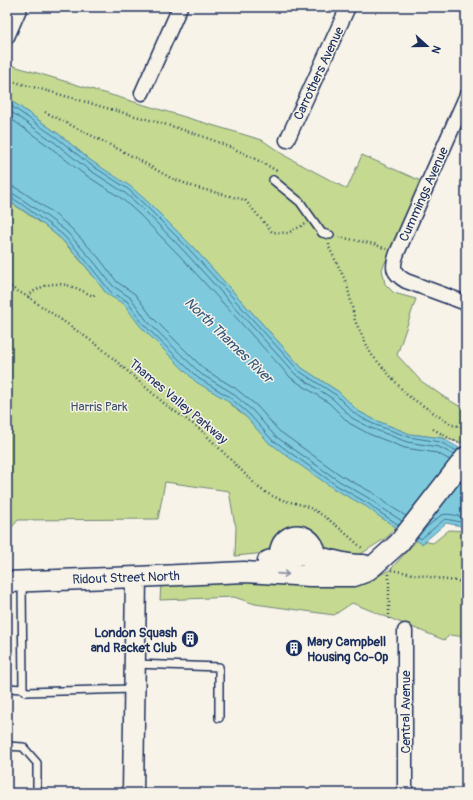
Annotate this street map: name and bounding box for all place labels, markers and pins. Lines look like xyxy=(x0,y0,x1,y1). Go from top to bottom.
place label: London Squash and Racket Club xyxy=(91,625,178,656)
building icon: London Squash and Racket Club xyxy=(180,629,200,649)
place label: Mary Campbell Housing Co-Op xyxy=(307,634,388,665)
building icon: Mary Campbell Housing Co-Op xyxy=(284,638,304,658)

